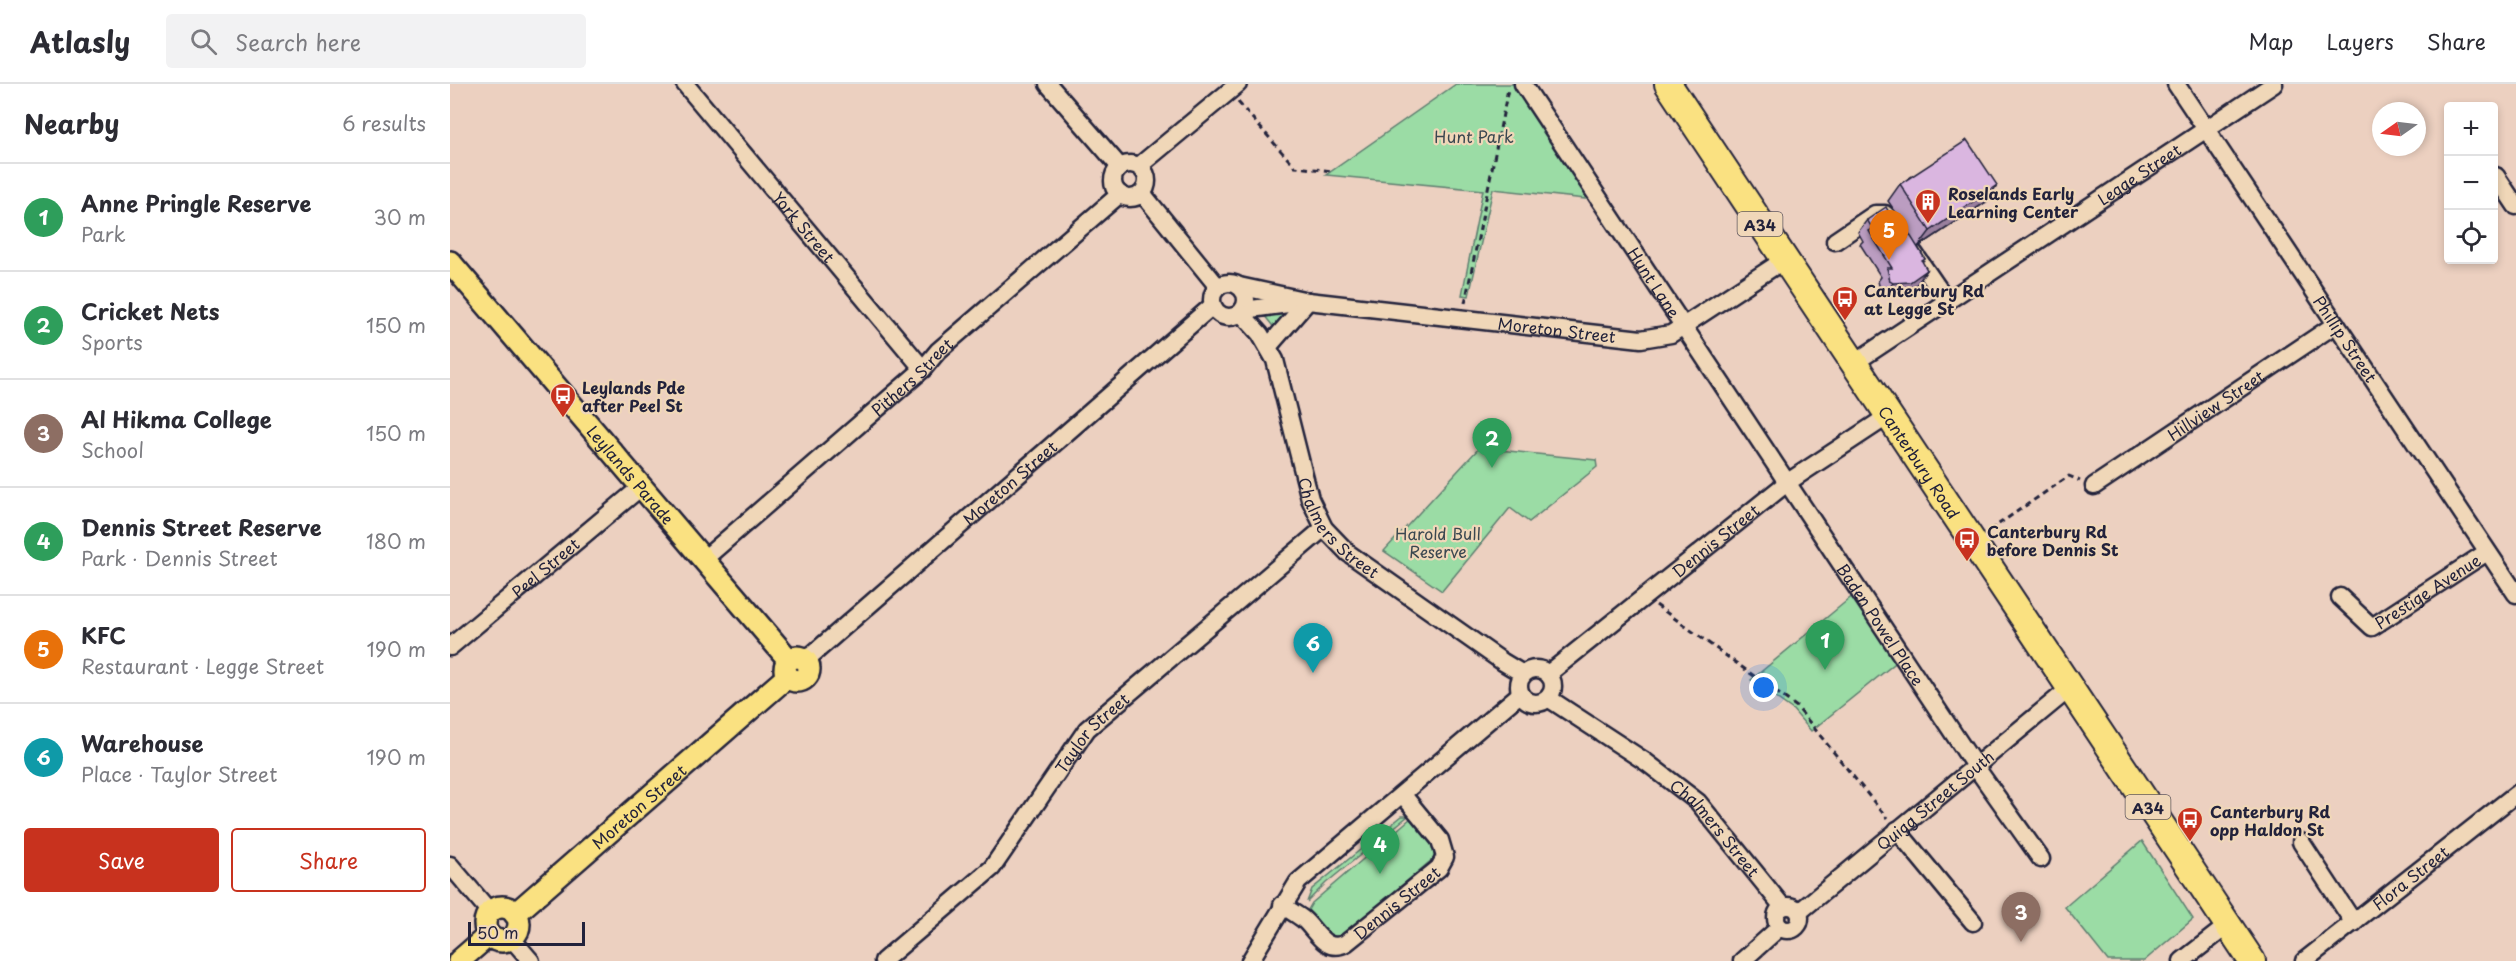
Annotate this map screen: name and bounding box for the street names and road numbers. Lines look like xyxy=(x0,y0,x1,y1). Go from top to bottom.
street label: Legge Street xyxy=(2092,137,2186,210)
street label: York Street xyxy=(767,186,841,268)
road number: A34 xyxy=(1738,212,1782,236)
street label: Hunt Lane xyxy=(1622,242,1687,322)
street label: Phillip Street xyxy=(2308,290,2384,387)
street label: Moreton Street xyxy=(1497,311,1617,348)
street label: Pithers Street xyxy=(866,331,958,421)
street label: Hillview Street xyxy=(2162,363,2269,446)
street label: Canterbury Road xyxy=(1873,400,1966,523)
street label: Leylands Parade xyxy=(582,420,680,529)
street label: Moreton Street xyxy=(957,434,1062,531)
street label: Chalmers Street xyxy=(1293,475,1385,584)
street label: Dennis Street xyxy=(1666,498,1764,583)
street label: Peel Street xyxy=(506,531,585,603)
street label: Prestige Avenue xyxy=(2370,547,2485,634)
street label: Baden Powel Place xyxy=(1832,558,1930,690)
street label: Taylor Street xyxy=(1049,686,1134,778)
street label: Quigg Street South xyxy=(1871,744,1999,856)
street label: Moreton Street xyxy=(586,758,692,854)
street label: Chalmers Street xyxy=(1665,773,1766,882)
road number: A34 xyxy=(2126,795,2170,819)
street label: Flora Street xyxy=(2367,839,2454,915)
street label: Dennis Street xyxy=(1348,860,1445,945)

